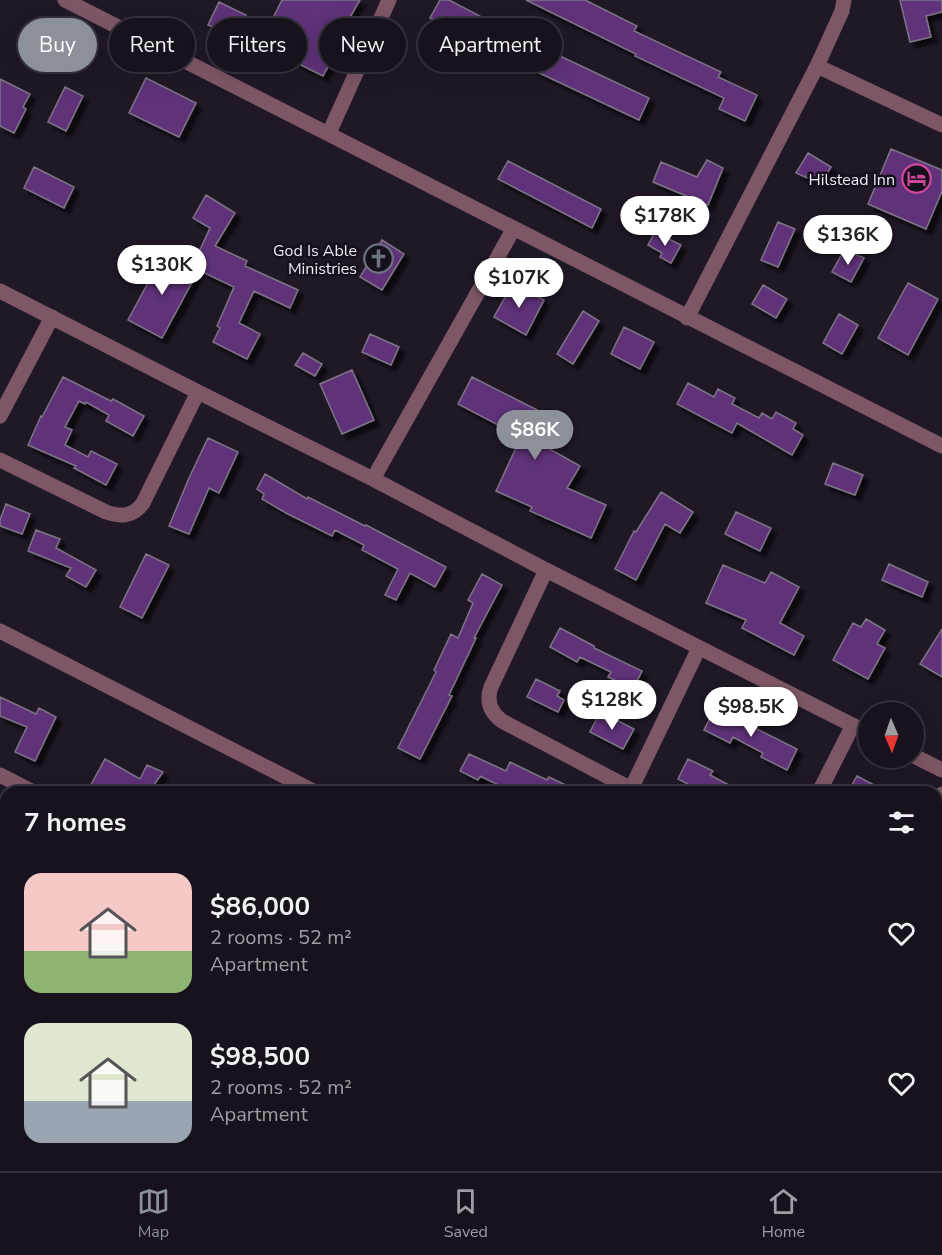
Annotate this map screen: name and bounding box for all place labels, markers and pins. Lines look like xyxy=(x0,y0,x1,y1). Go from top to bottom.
hotel icon: Hilstead Inn xyxy=(900,163,932,195)
place label: Hilstead Inn xyxy=(809,169,895,191)
pin: $178K xyxy=(623,196,707,247)
pin: $136K xyxy=(806,215,890,266)
place label: God Is Able Ministries xyxy=(273,240,357,280)
church icon: God Is Able Ministries xyxy=(362,243,394,275)
pin: $130K xyxy=(120,245,204,296)
pin: $107K xyxy=(477,258,561,309)
pin: $86K xyxy=(499,410,571,461)
pin: $128K xyxy=(570,680,654,731)
pin: $98.5K xyxy=(702,687,800,738)

